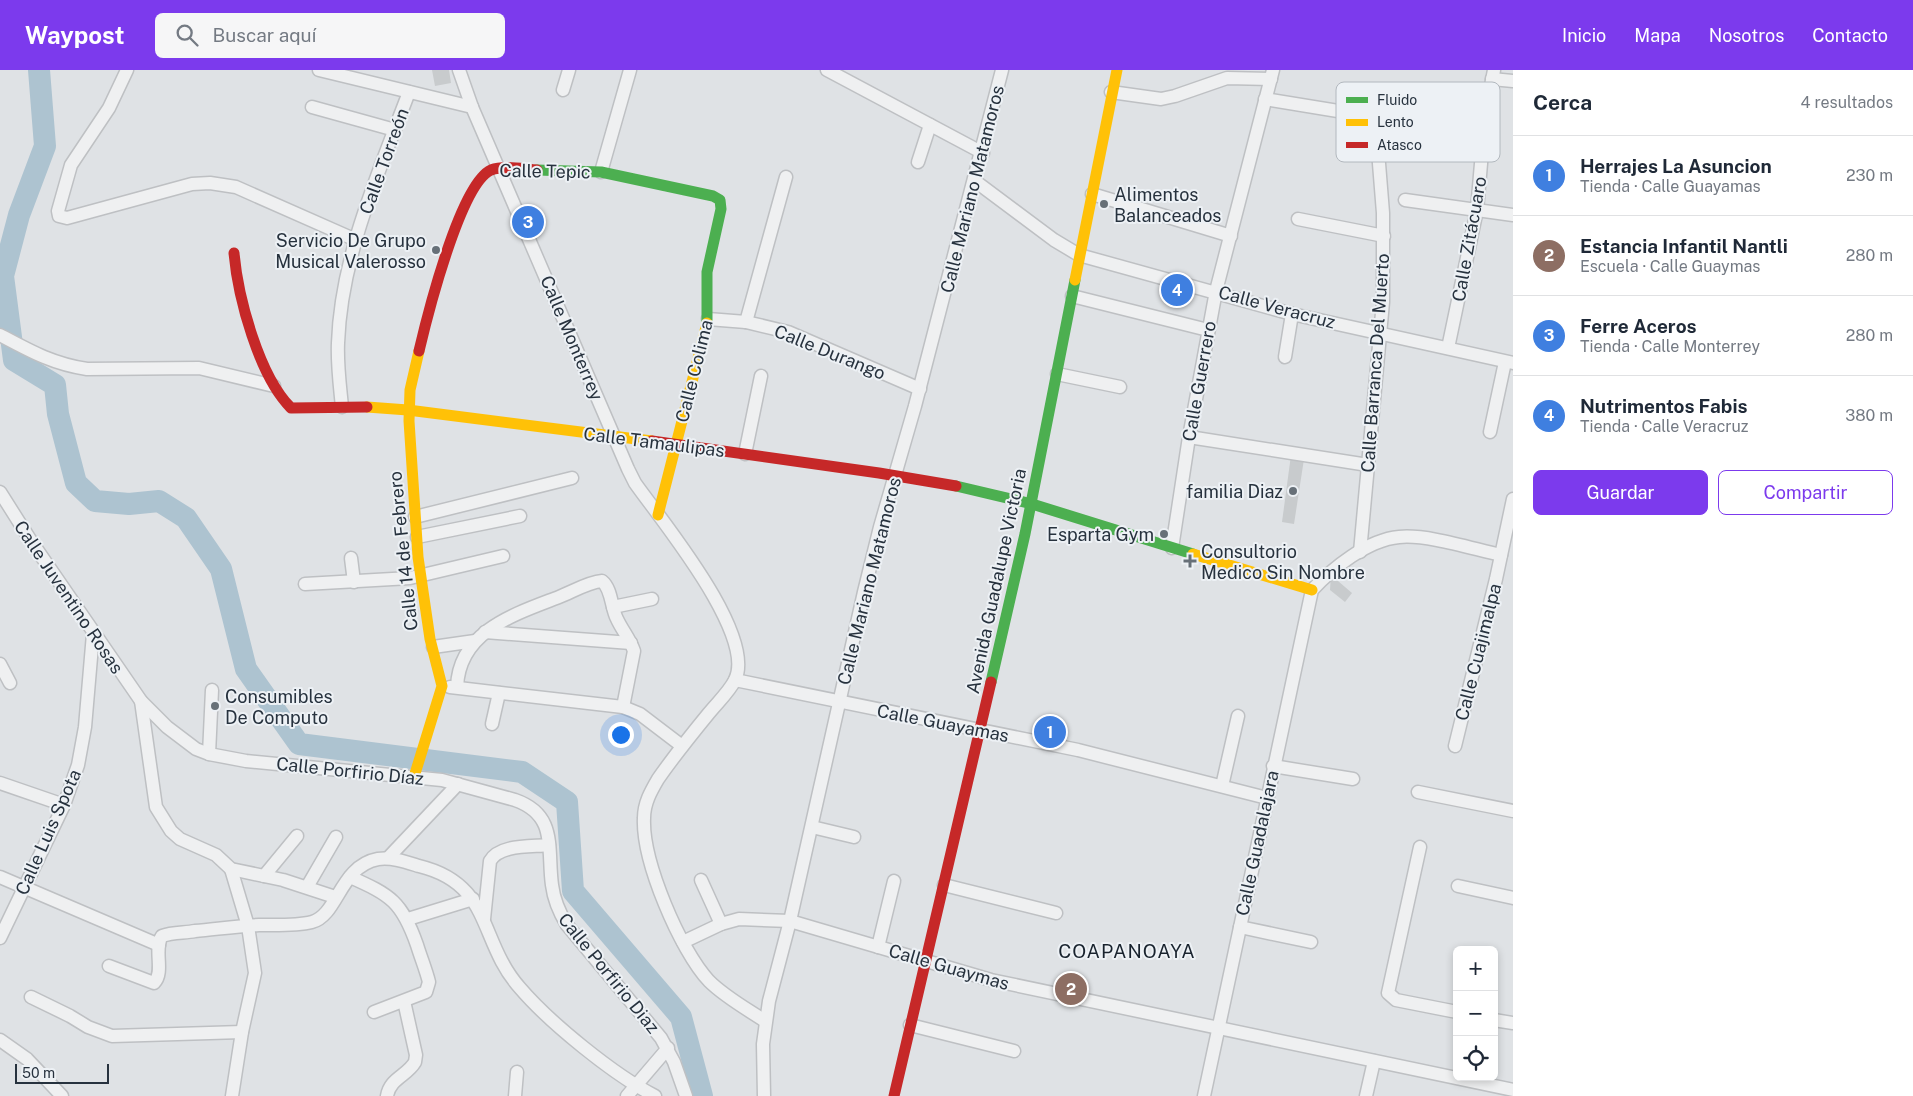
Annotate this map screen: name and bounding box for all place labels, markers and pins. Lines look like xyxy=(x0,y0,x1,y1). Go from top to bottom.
place label: Alimentos Balanceados xyxy=(1114,184,1221,226)
marker: Alimentos Balanceados xyxy=(1098,198,1110,210)
pin: 3 xyxy=(512,203,544,241)
place label: Servicio De Grupo Musical Valerosso xyxy=(275,230,426,272)
marker: Servicio De Grupo Musical Valerosso xyxy=(430,244,442,256)
pin: 4 xyxy=(1161,271,1193,309)
place label: familia Diaz xyxy=(1186,481,1283,502)
marker: familia Diaz xyxy=(1287,485,1299,497)
place label: Esparta Gym xyxy=(1047,524,1154,545)
marker: Esparta Gym xyxy=(1158,528,1170,540)
place label: Consultorio Medico Sin Nombre xyxy=(1201,541,1365,583)
marker: Consultorio Medico Sin Nombre xyxy=(1183,554,1197,568)
place label: Consumibles De Computo xyxy=(225,686,333,728)
marker: Consumibles De Computo xyxy=(209,700,221,712)
pin: 1 xyxy=(1034,713,1066,751)
pin: 2 xyxy=(1055,970,1087,1008)

